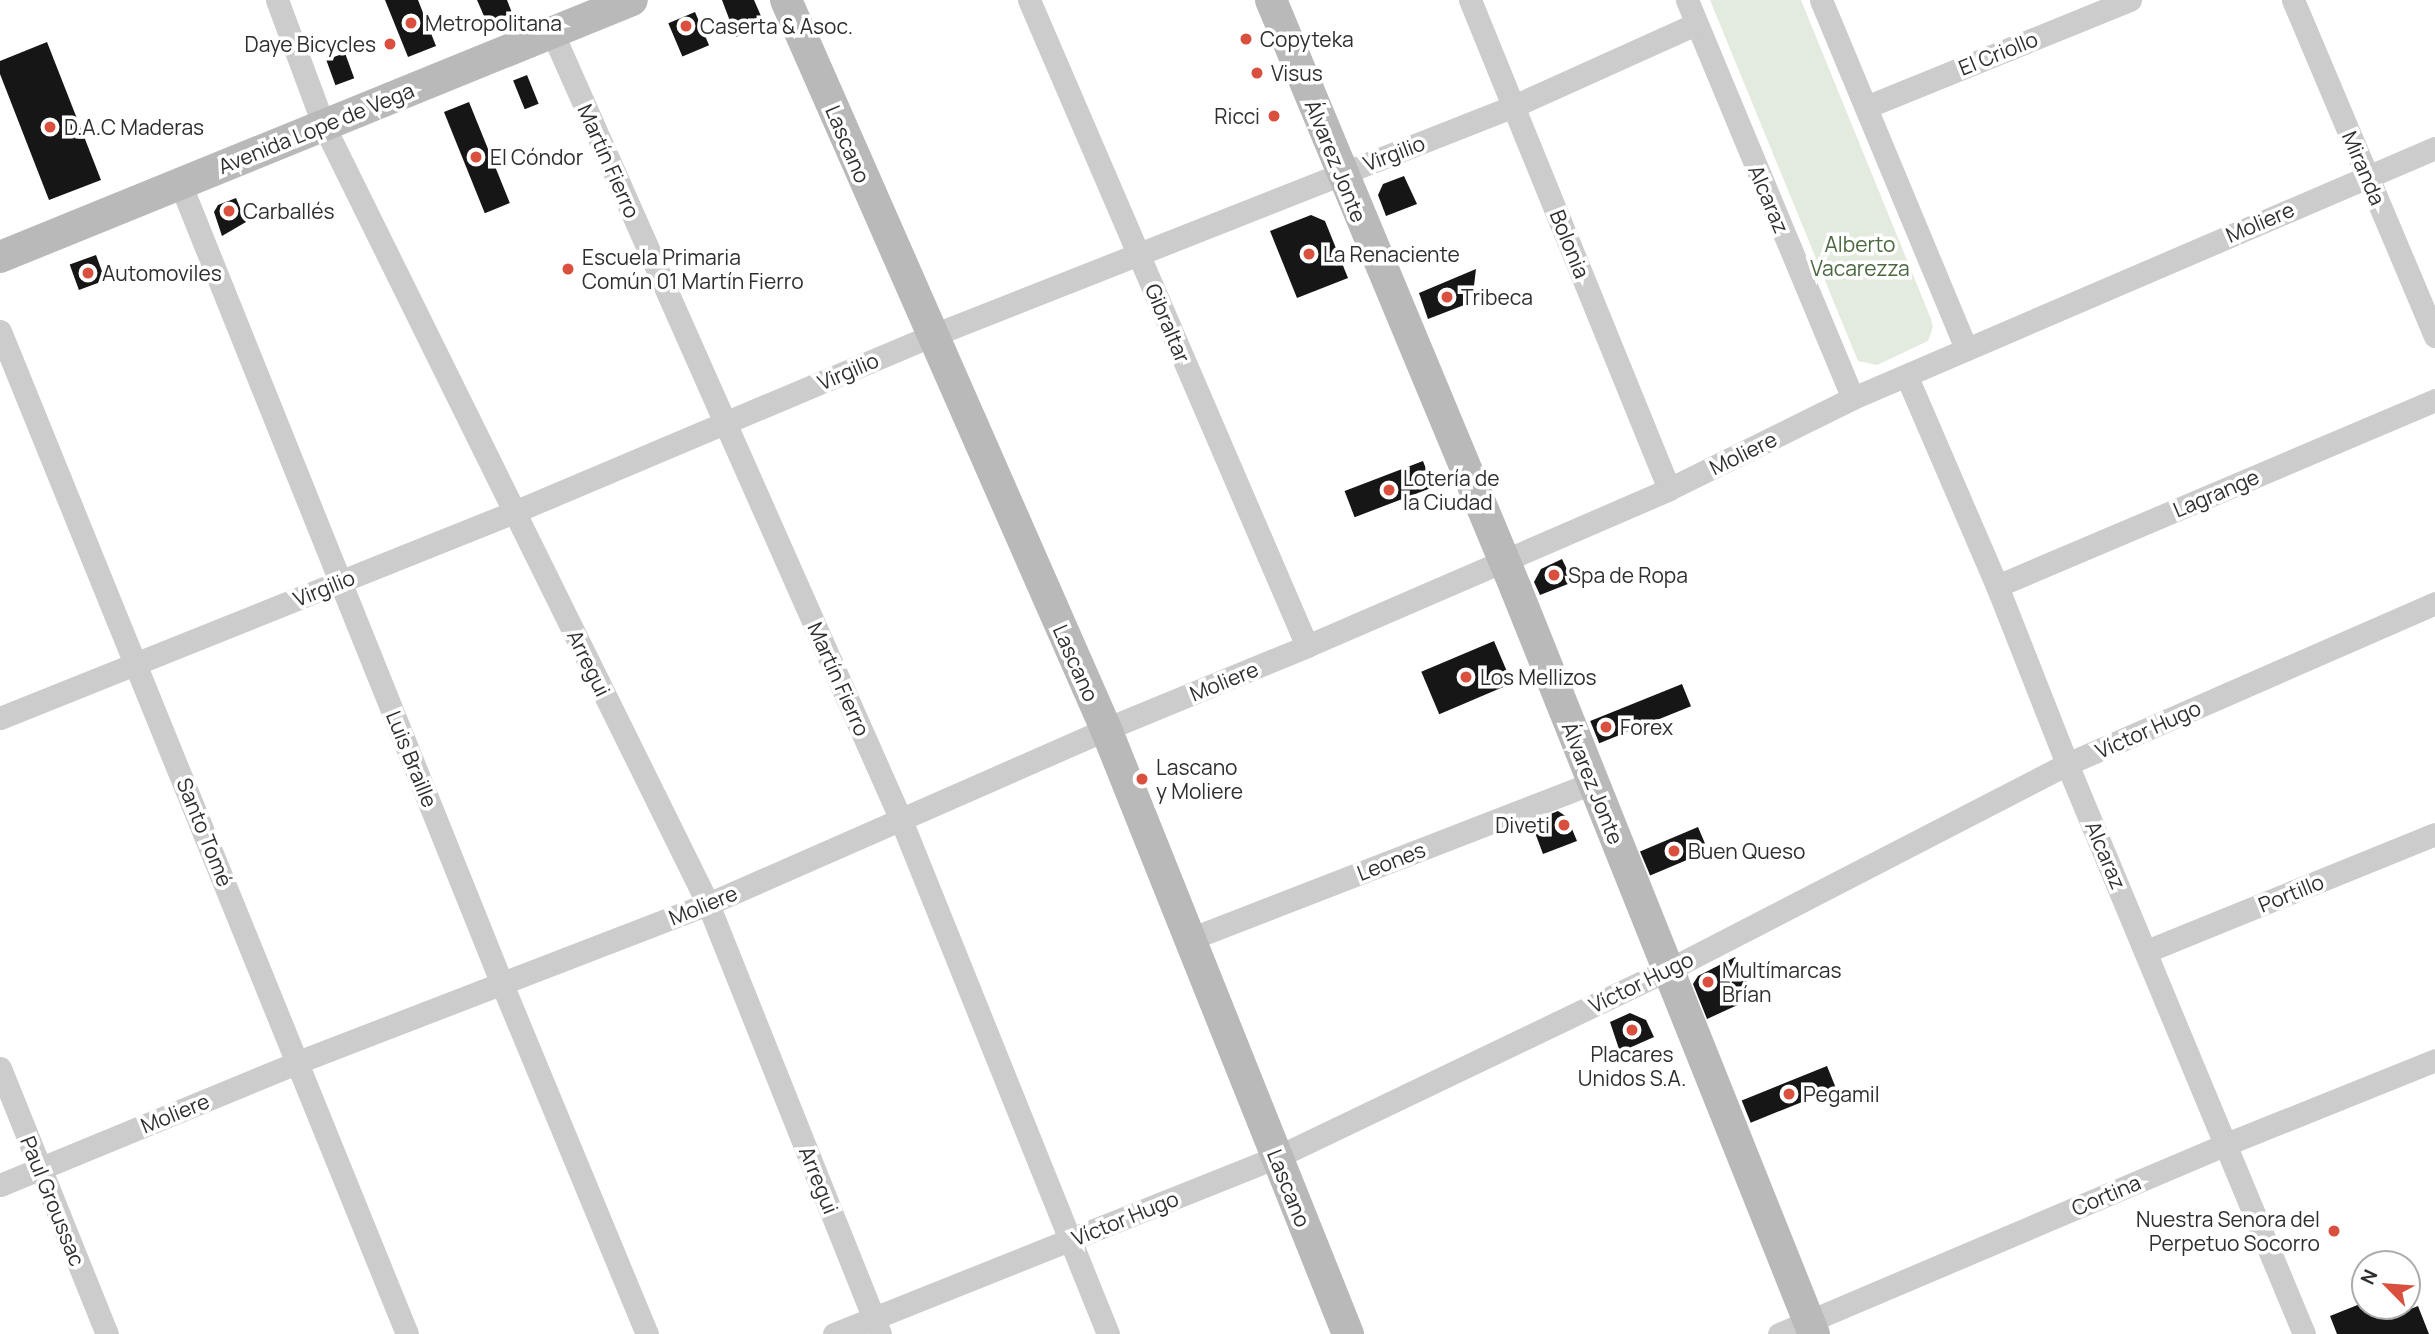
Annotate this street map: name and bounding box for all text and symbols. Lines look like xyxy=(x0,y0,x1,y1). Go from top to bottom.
place label: Metropolitana xyxy=(425,10,562,36)
place label: Caserta & Asoc. xyxy=(700,13,853,39)
marker: Metropolitana xyxy=(403,15,419,31)
marker: Caserta & Asoc. xyxy=(678,18,694,34)
place label: Copyteka xyxy=(1260,26,1354,52)
street label: El Criollo xyxy=(1955,26,2041,80)
place label: Daye Bicycles xyxy=(245,31,376,57)
marker: Copyteka xyxy=(1238,31,1254,47)
marker: Daye Bicycles xyxy=(382,36,398,52)
place label: Visus xyxy=(1271,60,1323,86)
marker: Visus xyxy=(1249,65,1265,81)
street label: Avenida Lope de Vega xyxy=(214,77,418,179)
street label: Álvarez Jonte xyxy=(1300,96,1372,226)
street label: Martín Fierro xyxy=(573,100,645,222)
street label: Lascano xyxy=(820,102,876,186)
place label: Ricci xyxy=(1214,103,1260,129)
marker: Ricci xyxy=(1266,108,1282,124)
place label: D.A.C Maderas xyxy=(64,114,204,140)
marker: D.A.C Maderas xyxy=(42,119,58,135)
street label: Miranda xyxy=(2337,127,2391,209)
street label: Virgilio xyxy=(1360,130,1428,176)
place label: El Cóndor xyxy=(490,144,583,170)
marker: El Cóndor xyxy=(468,149,484,165)
street label: Alcaraz xyxy=(1743,161,1795,237)
street label: Moliere xyxy=(2222,196,2298,248)
place label: Carballés xyxy=(243,198,334,224)
marker: Carballés xyxy=(221,203,237,219)
street label: Bolonia xyxy=(1545,206,1595,282)
park label: Alberto Vacarezza xyxy=(1810,231,1910,281)
place label: La Renaciente xyxy=(1323,241,1460,267)
place label: Escuela Primaria Común 01 Martín Fierro xyxy=(582,244,804,294)
marker: La Renaciente xyxy=(1301,246,1317,262)
place label: Automoviles xyxy=(102,260,222,286)
marker: Escuela Primaria Común 01 Martín Fierro xyxy=(560,261,576,277)
marker: Automoviles xyxy=(80,265,96,281)
street label: Gibraltar xyxy=(1140,280,1196,366)
place label: Tribeca xyxy=(1461,284,1533,310)
marker: Tribeca xyxy=(1439,289,1455,305)
street label: Virgilio xyxy=(814,347,882,395)
street label: Moliere xyxy=(1705,426,1781,480)
street label: Lagrange xyxy=(2169,464,2263,522)
place label: Lotería de la Ciudad xyxy=(1403,465,1499,515)
marker: Lotería de la Ciudad xyxy=(1381,482,1397,498)
place label: Spa de Ropa xyxy=(1568,562,1688,588)
street label: Virgilio xyxy=(290,564,358,612)
marker: Spa de Ropa xyxy=(1546,567,1562,583)
street label: Martín Fierro xyxy=(803,618,875,740)
street label: Lascano xyxy=(1048,621,1104,705)
street label: Arregui xyxy=(562,626,616,700)
street label: Moliere xyxy=(1186,656,1262,706)
place label: Los Mellizos xyxy=(1480,664,1597,690)
marker: Los Mellizos xyxy=(1458,669,1474,685)
street label: Víctor Hugo xyxy=(2091,695,2205,763)
street label: Luis Braille xyxy=(381,707,443,811)
place label: Forex xyxy=(1620,714,1673,740)
street label: Álvarez Jonte xyxy=(1557,718,1629,848)
marker: Forex xyxy=(1598,719,1614,735)
place label: Lascano y Moliere xyxy=(1156,754,1243,804)
marker: Lascano y Moliere xyxy=(1134,771,1150,787)
street label: Santo Tomé xyxy=(172,774,238,890)
place label: Diveti xyxy=(1495,812,1550,838)
marker: Diveti xyxy=(1556,817,1572,833)
street label: Alcaraz xyxy=(2080,817,2132,893)
street label: Leones xyxy=(1353,836,1429,886)
place label: Buen Queso xyxy=(1688,838,1805,864)
marker: Buen Queso xyxy=(1666,843,1682,859)
street label: Portillo xyxy=(2255,869,2327,917)
street label: Moliere xyxy=(665,880,741,930)
street label: Víctor Hugo xyxy=(1585,946,1697,1018)
place label: Multímarcas Brían xyxy=(1722,957,1841,1007)
marker: Multímarcas Brían xyxy=(1700,974,1716,990)
marker: Placares Unidos S.A. xyxy=(1624,1022,1640,1038)
place label: Placares Unidos S.A. xyxy=(1578,1041,1686,1091)
place label: Pegamil xyxy=(1803,1081,1880,1107)
marker: Pegamil xyxy=(1781,1086,1797,1102)
street label: Moliere xyxy=(137,1088,213,1138)
street label: Paul Groussac xyxy=(16,1132,90,1270)
street label: Arregui xyxy=(794,1143,844,1217)
street label: Lascano xyxy=(1262,1146,1316,1230)
street label: Cortina xyxy=(2068,1169,2144,1221)
street label: Víctor Hugo xyxy=(1068,1185,1182,1251)
place label: Nuestra Senora del Perpetuo Socorro xyxy=(2136,1206,2320,1256)
marker: Nuestra Senora del Perpetuo Socorro xyxy=(2326,1223,2342,1239)
north arrow xyxy=(2351,1250,2421,1320)
text: N xyxy=(2354,1265,2383,1289)

